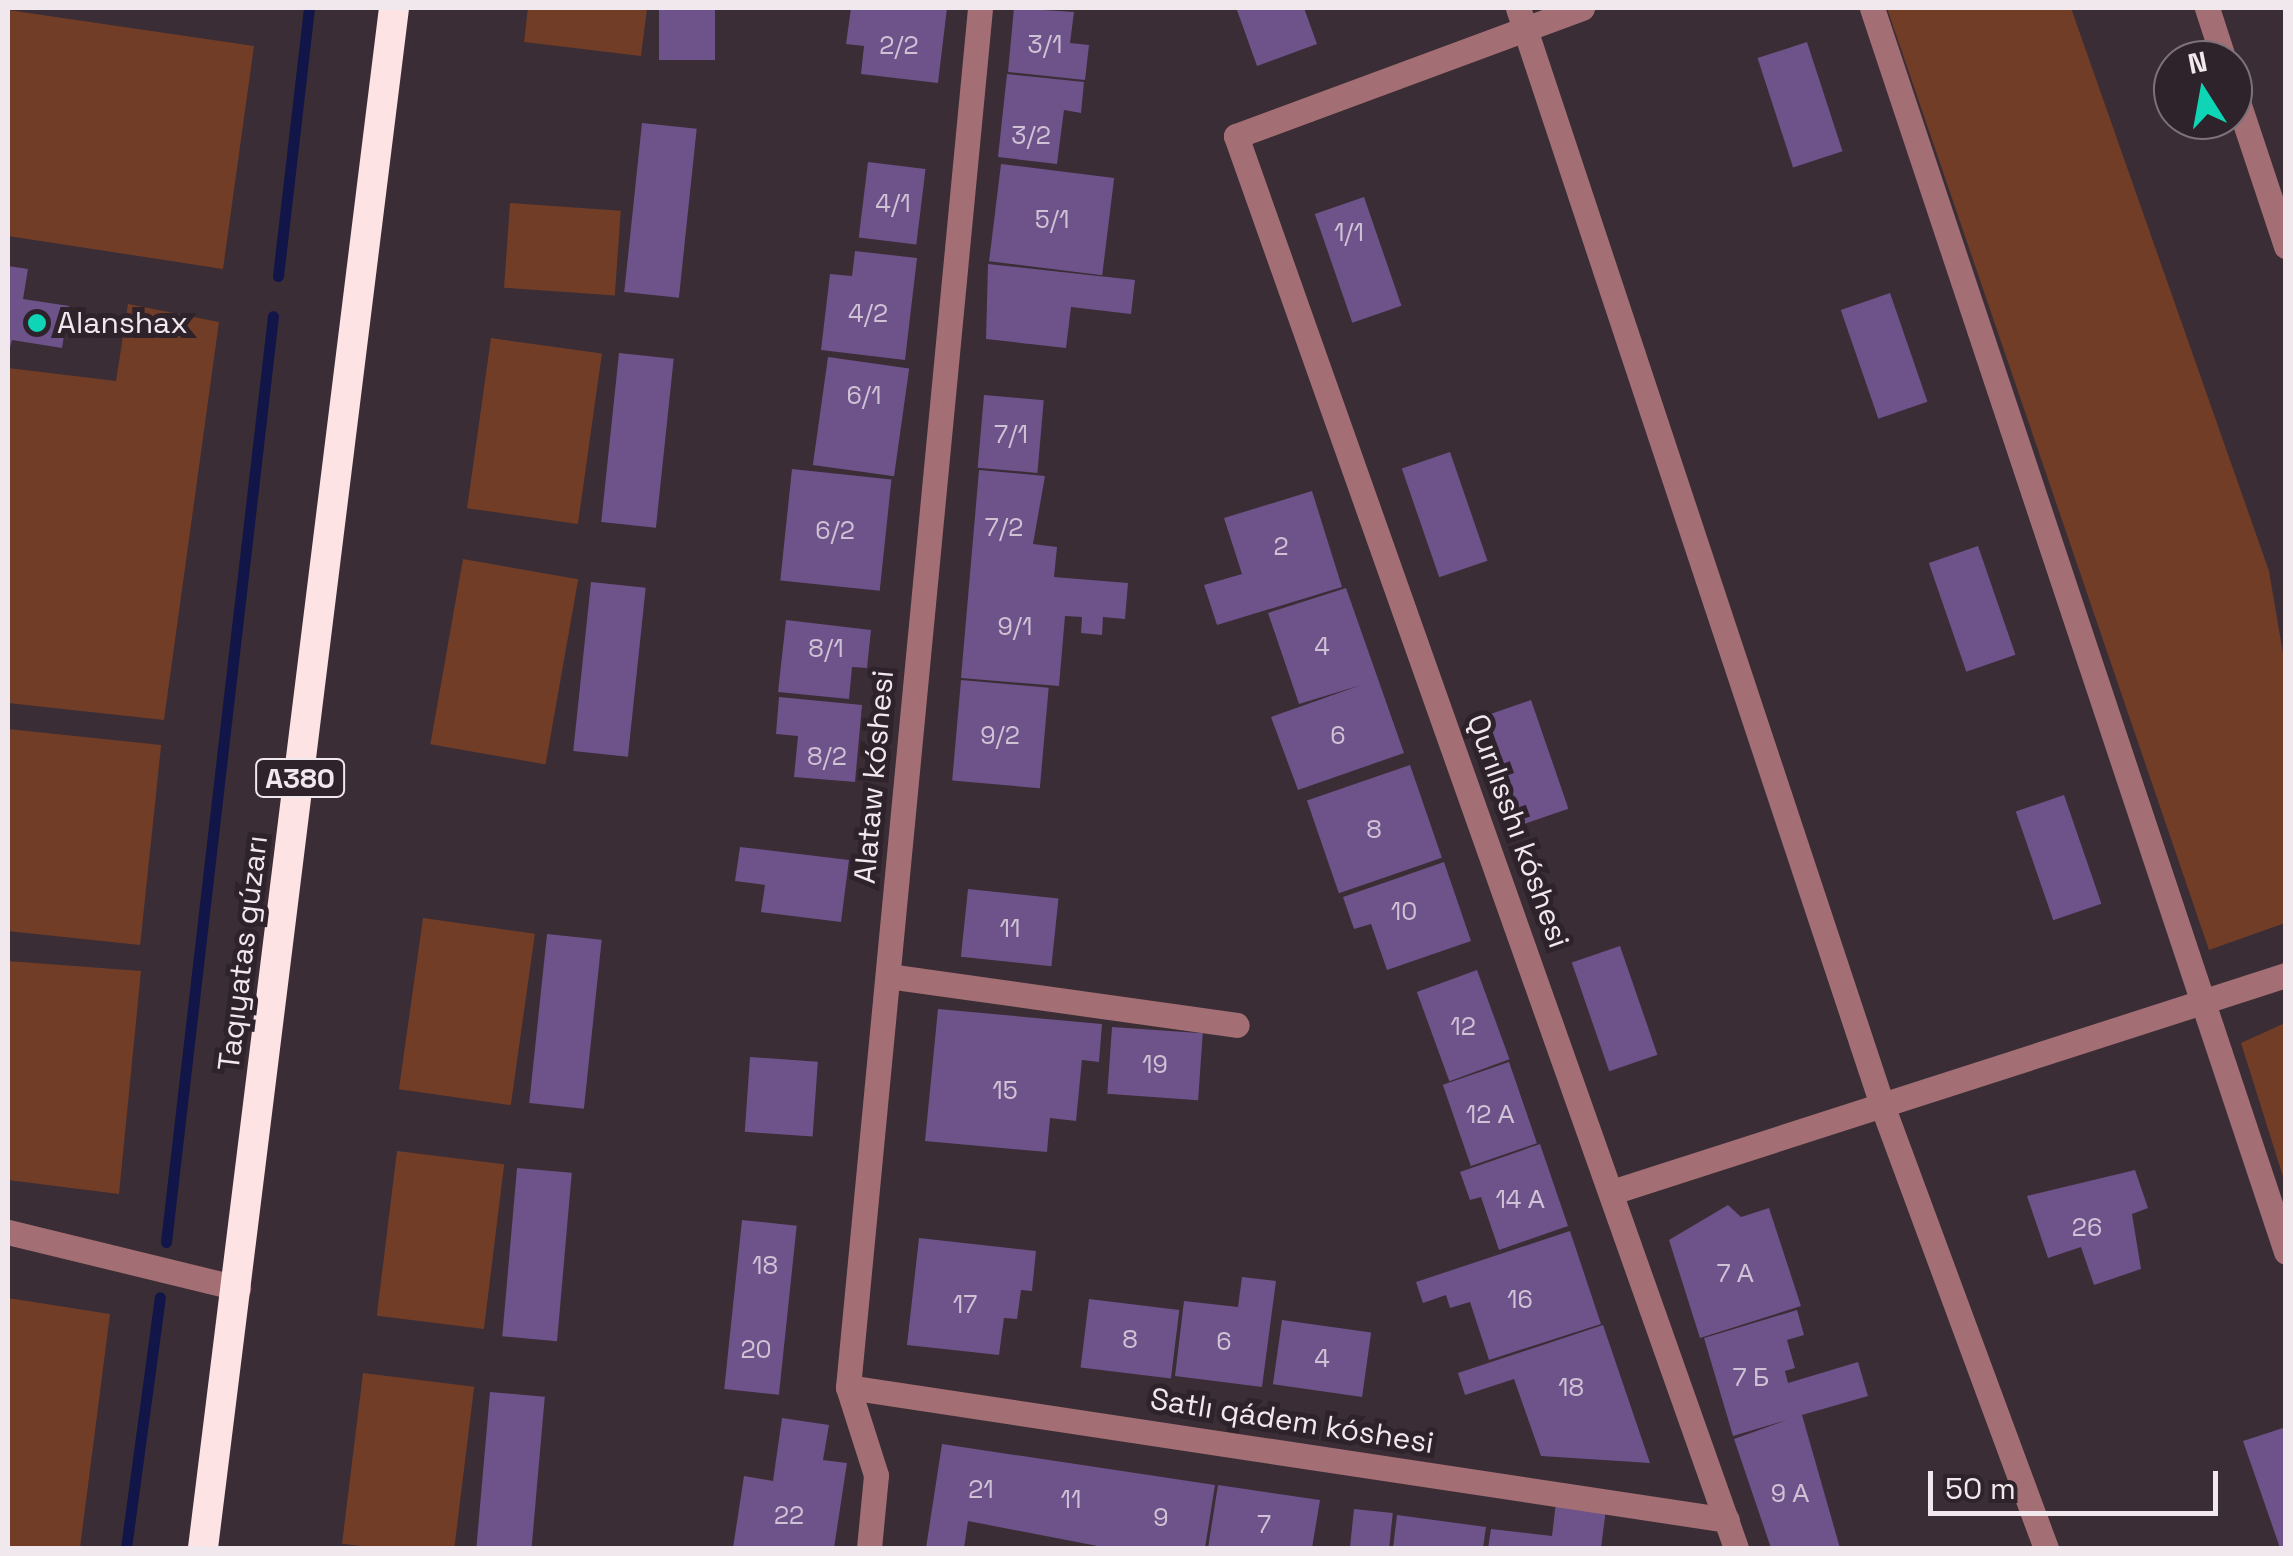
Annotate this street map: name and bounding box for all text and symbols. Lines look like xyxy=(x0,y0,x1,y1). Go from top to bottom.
house number: 3/1 xyxy=(1028,29,1062,59)
house number: 2/2 xyxy=(879,30,919,60)
north arrow xyxy=(2153,40,2253,140)
text: N xyxy=(2185,43,2210,82)
house number: 3/2 xyxy=(1011,120,1051,150)
house number: 4/1 xyxy=(875,188,911,218)
house number: 5/1 xyxy=(1035,204,1069,234)
house number: 1/1 xyxy=(1334,217,1364,247)
house number: 4/2 xyxy=(848,298,888,328)
place label: Alanshax xyxy=(57,305,188,341)
marker: Alanshax xyxy=(26,312,48,334)
house number: 6/1 xyxy=(847,380,881,410)
house number: 7/1 xyxy=(994,419,1028,449)
house number: 7/2 xyxy=(985,512,1023,542)
house number: 6/2 xyxy=(815,515,855,545)
house number: 2 xyxy=(1273,531,1289,561)
house number: 9/1 xyxy=(998,611,1032,641)
house number: 4 xyxy=(1314,631,1330,661)
house number: 8/1 xyxy=(808,633,844,663)
street label: Alataw kóshesi xyxy=(847,669,901,885)
street label: Qurılısshı kóshesi xyxy=(1459,709,1577,953)
house number: 9/2 xyxy=(980,720,1020,750)
house number: 6 xyxy=(1330,720,1346,750)
house number: 8/2 xyxy=(807,741,847,771)
road number: A380 xyxy=(255,755,345,801)
house number: 8 xyxy=(1366,814,1382,844)
street label: Taqıyatas gúzarı xyxy=(211,833,275,1073)
house number: 10 xyxy=(1391,896,1417,926)
house number: 11 xyxy=(1000,913,1020,943)
house number: 12 xyxy=(1450,1011,1476,1041)
house number: 19 xyxy=(1142,1049,1168,1079)
house number: 15 xyxy=(992,1075,1018,1105)
house number: 12 А xyxy=(1466,1099,1514,1129)
house number: 14 А xyxy=(1495,1184,1545,1214)
house number: 26 xyxy=(2072,1212,2102,1242)
house number: 18 xyxy=(752,1250,778,1280)
house number: 7 А xyxy=(1716,1258,1754,1288)
house number: 16 xyxy=(1507,1284,1533,1314)
house number: 17 xyxy=(953,1289,977,1319)
house number: 8 xyxy=(1122,1324,1138,1354)
house number: 6 xyxy=(1216,1326,1232,1356)
house number: 20 xyxy=(740,1334,772,1364)
house number: 4 xyxy=(1314,1343,1330,1373)
house number: 7 Б xyxy=(1733,1362,1769,1392)
house number: 18 xyxy=(1558,1372,1584,1402)
street label: Satlı qádem kóshesi xyxy=(1148,1381,1436,1461)
scale bar xyxy=(1933,1451,2223,1513)
text: 50 m xyxy=(1945,1469,2016,1508)
house number: 21 xyxy=(968,1474,994,1504)
house number: 9 А xyxy=(1771,1478,1809,1508)
house number: 11 xyxy=(1061,1484,1081,1514)
house number: 22 xyxy=(774,1500,804,1530)
house number: 9 xyxy=(1153,1502,1169,1532)
house number: 7 xyxy=(1257,1509,1271,1539)

